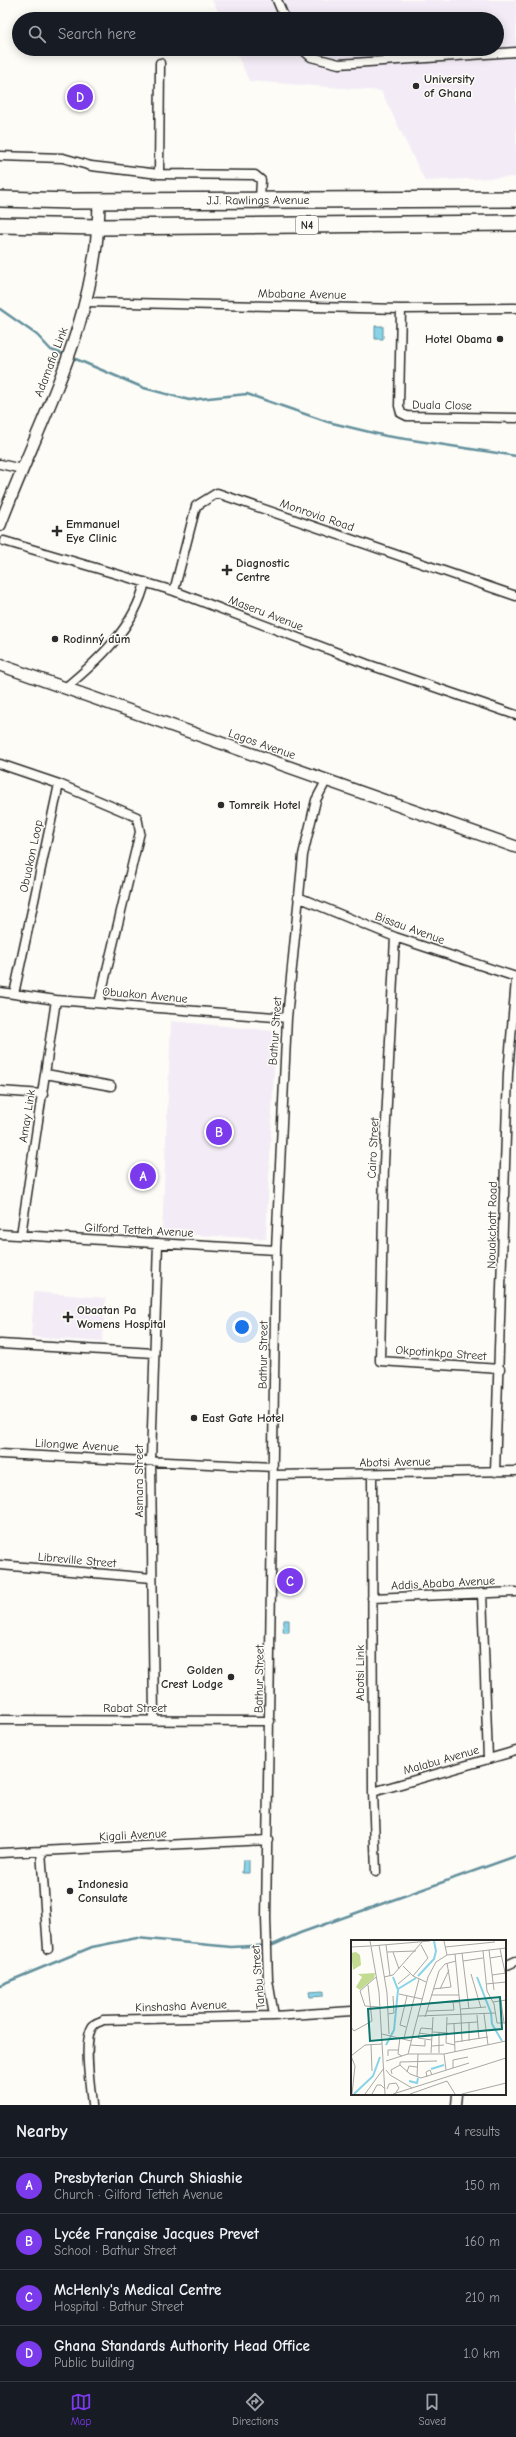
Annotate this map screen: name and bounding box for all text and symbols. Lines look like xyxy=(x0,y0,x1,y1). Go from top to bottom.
search box xyxy=(12,12,504,56)
icon: search xyxy=(26,23,48,45)
text: Search here xyxy=(58,25,136,43)
place label: University of Ghana xyxy=(424,72,475,100)
marker: University of Ghana xyxy=(411,81,421,91)
pin: D xyxy=(67,82,93,112)
street label: J.J. Rawlings Avenue xyxy=(206,193,310,207)
road number: N4 xyxy=(296,216,318,234)
street label: Mbabane Avenue xyxy=(258,286,346,302)
street label: Adamafio Link xyxy=(31,325,71,399)
place label: Hotel Obama xyxy=(425,332,492,346)
marker: Hotel Obama xyxy=(495,334,505,344)
street label: Duala Close xyxy=(412,397,472,413)
street label: Monrovia Road xyxy=(278,496,356,534)
place label: Emmanuel Eye Clinic xyxy=(66,517,120,545)
marker: Emmanuel Eye Clinic xyxy=(51,525,63,537)
place label: Diagnostic Centre xyxy=(236,556,290,584)
marker: Diagnostic Centre xyxy=(221,564,233,576)
street label: Maseru Avenue xyxy=(227,592,305,634)
place label: Rodinný dům xyxy=(63,632,130,646)
marker: Rodinný dům xyxy=(50,634,60,644)
street label: Lagos Avenue xyxy=(227,726,297,762)
place label: Tomreik Hotel xyxy=(229,798,301,812)
marker: Tomreik Hotel xyxy=(216,800,226,810)
street label: Obuakon Loop xyxy=(16,818,46,894)
street label: Bissau Avenue xyxy=(373,909,447,947)
street label: Obuakon Avenue xyxy=(102,984,188,1006)
street label: Bathur Street xyxy=(266,996,284,1066)
street label: Amay Link xyxy=(16,1088,38,1144)
street label: Cairo Street xyxy=(364,1116,382,1179)
pin: B xyxy=(206,1117,232,1147)
pin: A xyxy=(130,1161,156,1191)
street label: Nouakchott Road xyxy=(484,1181,500,1269)
street label: Gilford Tetteh Avenue xyxy=(84,1220,194,1240)
place label: Obaatan Pa Womens Hospital xyxy=(77,1303,166,1331)
marker: Obaatan Pa Womens Hospital xyxy=(62,1311,74,1323)
your location xyxy=(232,1317,252,1337)
street label: Bathur Street xyxy=(255,1320,271,1389)
street label: Okpotinkpa Street xyxy=(395,1343,488,1363)
place label: East Gate Hotel xyxy=(202,1411,284,1425)
marker: East Gate Hotel xyxy=(189,1413,199,1423)
street label: Lilongwe Avenue xyxy=(35,1436,119,1454)
street label: Asmara Street xyxy=(132,1444,146,1517)
street label: Abotsi Avenue xyxy=(359,1454,431,1470)
street label: Libreville Street xyxy=(37,1550,117,1570)
pin: C xyxy=(277,1566,303,1596)
street label: Addis Ababa Avenue xyxy=(391,1573,495,1593)
street label: Bathur Street xyxy=(251,1644,267,1713)
street label: Abotsi Link xyxy=(353,1645,367,1701)
place label: Golden Crest Lodge xyxy=(161,1663,223,1691)
marker: Golden Crest Lodge xyxy=(226,1672,236,1682)
street label: Rabat Street xyxy=(103,1701,167,1715)
street label: Malabu Avenue xyxy=(401,1742,481,1778)
street label: Kigali Avenue xyxy=(99,1826,167,1844)
place label: Indonesia Consulate xyxy=(78,1877,128,1905)
marker: Indonesia Consulate xyxy=(65,1886,75,1896)
inset map xyxy=(351,1940,506,2095)
street label: Tanbu Street xyxy=(248,1944,268,2010)
street label: Kinshasha Avenue xyxy=(135,1997,227,2015)
text: Nearby xyxy=(16,2122,67,2141)
text: 4 results xyxy=(454,2124,500,2139)
text: Presbyterian Church Shiashie xyxy=(54,2169,242,2187)
text: A xyxy=(25,2178,33,2193)
text: 150 m xyxy=(465,2178,500,2193)
text: Church · Gilford Tetteh Avenue xyxy=(54,2187,223,2202)
text: Lycée Française Jacques Prevet xyxy=(54,2225,259,2243)
text: B xyxy=(25,2234,33,2249)
text: 160 m xyxy=(465,2234,500,2249)
text: School · Bathur Street xyxy=(54,2243,176,2258)
text: McHenly's Medical Centre xyxy=(54,2281,221,2299)
text: C xyxy=(25,2290,33,2305)
text: 210 m xyxy=(465,2290,500,2305)
text: Hospital · Bathur Street xyxy=(54,2299,183,2314)
text: Ghana Standards Authority Head Office xyxy=(54,2337,310,2355)
text: D xyxy=(25,2346,33,2361)
text: 1.0 km xyxy=(464,2346,500,2361)
text: Public building xyxy=(54,2355,135,2370)
tab: Map xyxy=(70,2391,92,2428)
tab: Directions xyxy=(232,2391,279,2428)
tab: Saved xyxy=(419,2391,446,2428)

